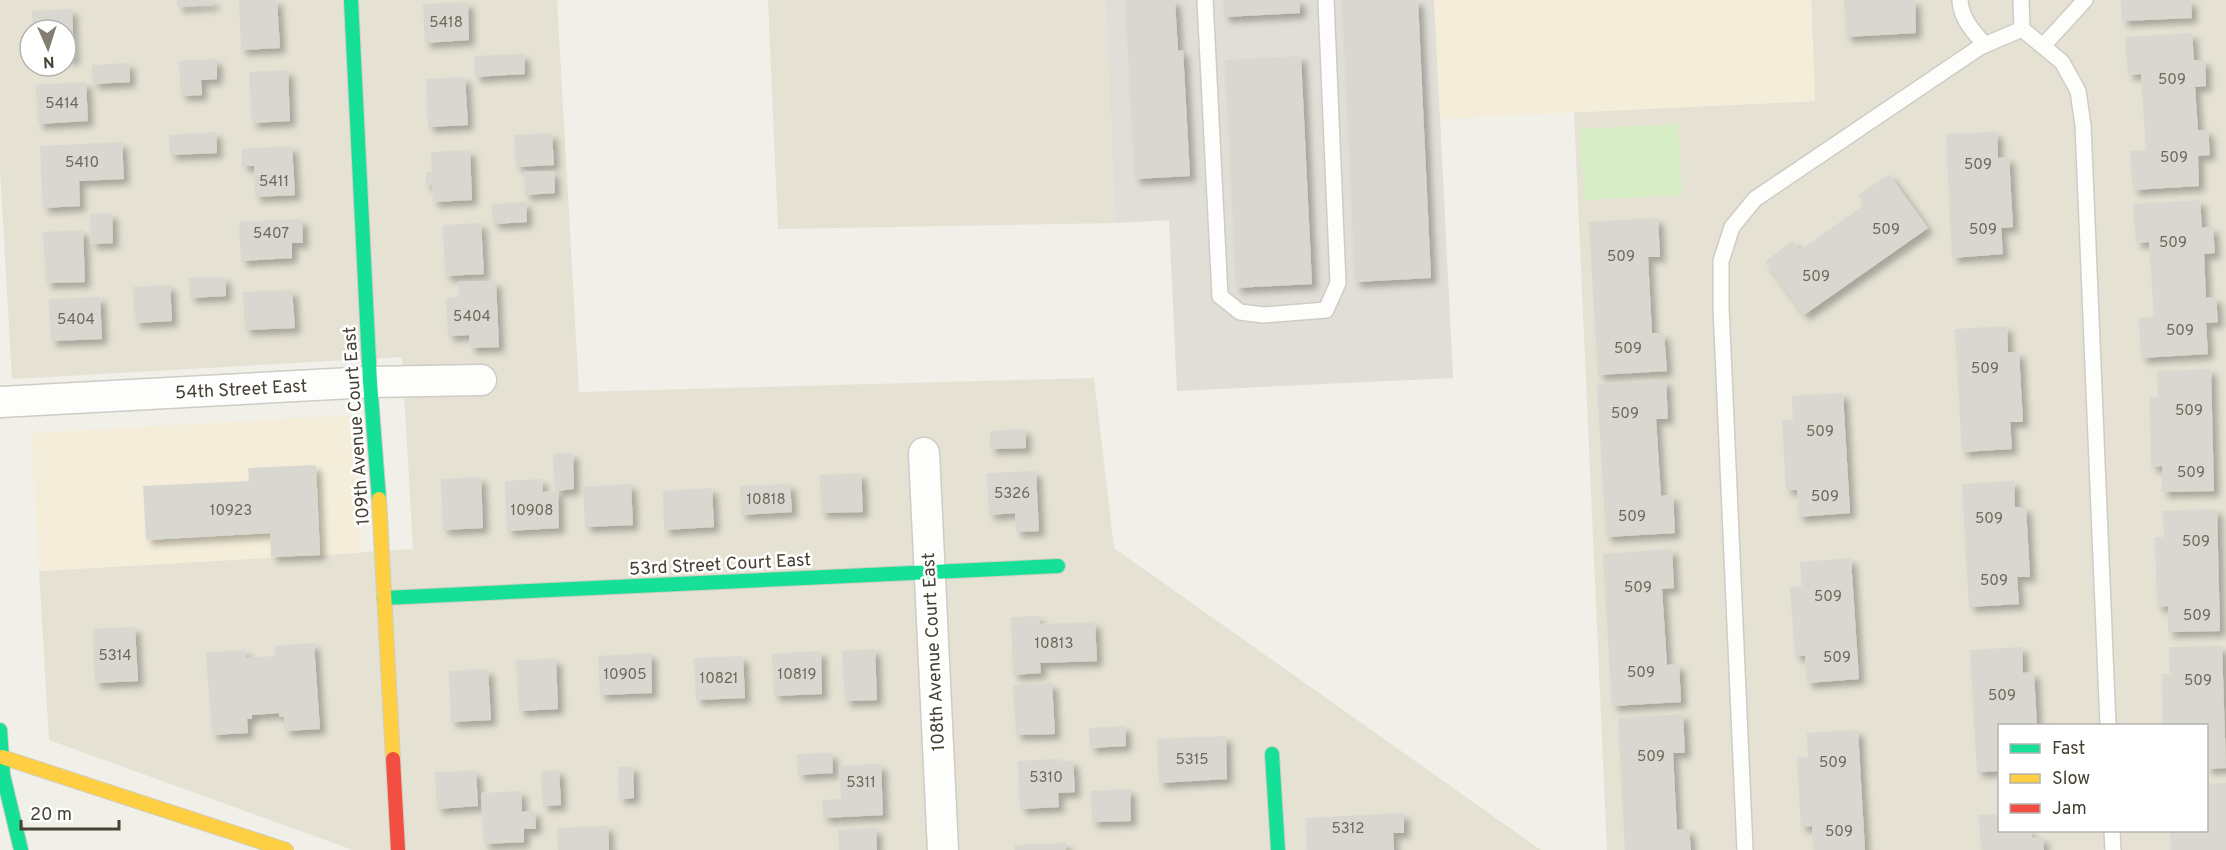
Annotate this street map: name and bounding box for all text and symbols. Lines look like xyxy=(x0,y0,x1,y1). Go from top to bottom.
house number: 5418 xyxy=(429,14,463,33)
north arrow xyxy=(18,18,78,78)
text: N xyxy=(42,51,55,71)
house number: 509 xyxy=(2158,71,2186,90)
house number: 5414 xyxy=(45,95,79,114)
house number: 509 xyxy=(2160,149,2188,168)
house number: 5410 xyxy=(65,154,99,173)
house number: 509 xyxy=(1964,156,1992,175)
house number: 5411 xyxy=(259,173,289,192)
house number: 509 xyxy=(1872,221,1900,240)
house number: 509 xyxy=(1969,221,1997,240)
house number: 5407 xyxy=(253,225,289,244)
house number: 509 xyxy=(2159,234,2187,253)
house number: 509 xyxy=(1607,248,1635,267)
house number: 509 xyxy=(1802,268,1830,287)
house number: 5404 xyxy=(453,308,491,327)
house number: 5404 xyxy=(57,311,95,330)
house number: 509 xyxy=(2166,322,2194,341)
street label: 109th Avenue Court East xyxy=(339,326,376,526)
house number: 509 xyxy=(1614,340,1642,359)
house number: 509 xyxy=(1971,360,1999,379)
street label: 54th Street East xyxy=(174,376,308,405)
house number: 509 xyxy=(2175,402,2203,421)
house number: 509 xyxy=(1611,405,1639,424)
house number: 509 xyxy=(1806,423,1834,442)
house number: 509 xyxy=(2177,464,2205,483)
house number: 5326 xyxy=(994,485,1030,504)
house number: 509 xyxy=(1811,488,1839,507)
house number: 10818 xyxy=(746,491,786,510)
house number: 10923 xyxy=(210,502,252,521)
house number: 10908 xyxy=(511,502,553,521)
house number: 509 xyxy=(1618,508,1646,527)
house number: 509 xyxy=(1975,510,2003,529)
house number: 509 xyxy=(2182,533,2210,552)
street label: 53rd Street Court East xyxy=(628,549,812,582)
street label: 108th Avenue Court East xyxy=(918,552,951,752)
house number: 509 xyxy=(1980,572,2008,591)
house number: 509 xyxy=(1624,579,1652,598)
house number: 509 xyxy=(1814,588,1842,607)
house number: 509 xyxy=(2183,607,2211,626)
house number: 10813 xyxy=(1035,635,1074,654)
house number: 5314 xyxy=(99,647,131,666)
house number: 509 xyxy=(1823,649,1851,668)
house number: 509 xyxy=(1627,664,1655,683)
house number: 10905 xyxy=(603,666,647,685)
house number: 10819 xyxy=(778,666,816,685)
house number: 10821 xyxy=(700,670,738,689)
house number: 509 xyxy=(2184,672,2212,691)
house number: 509 xyxy=(1988,687,2016,706)
legend xyxy=(1998,724,2208,832)
text: Fast xyxy=(2052,738,2085,761)
house number: 509 xyxy=(1637,748,1665,767)
house number: 5315 xyxy=(1175,751,1209,770)
house number: 509 xyxy=(1819,754,1847,773)
text: Slow xyxy=(2052,768,2090,791)
house number: 5310 xyxy=(1029,769,1063,788)
house number: 5311 xyxy=(846,774,876,793)
scale bar xyxy=(21,793,118,831)
text: Jam xyxy=(2052,798,2087,821)
text: 20 m xyxy=(30,804,72,827)
house number: 5312 xyxy=(1331,820,1365,839)
house number: 509 xyxy=(1825,823,1853,842)

